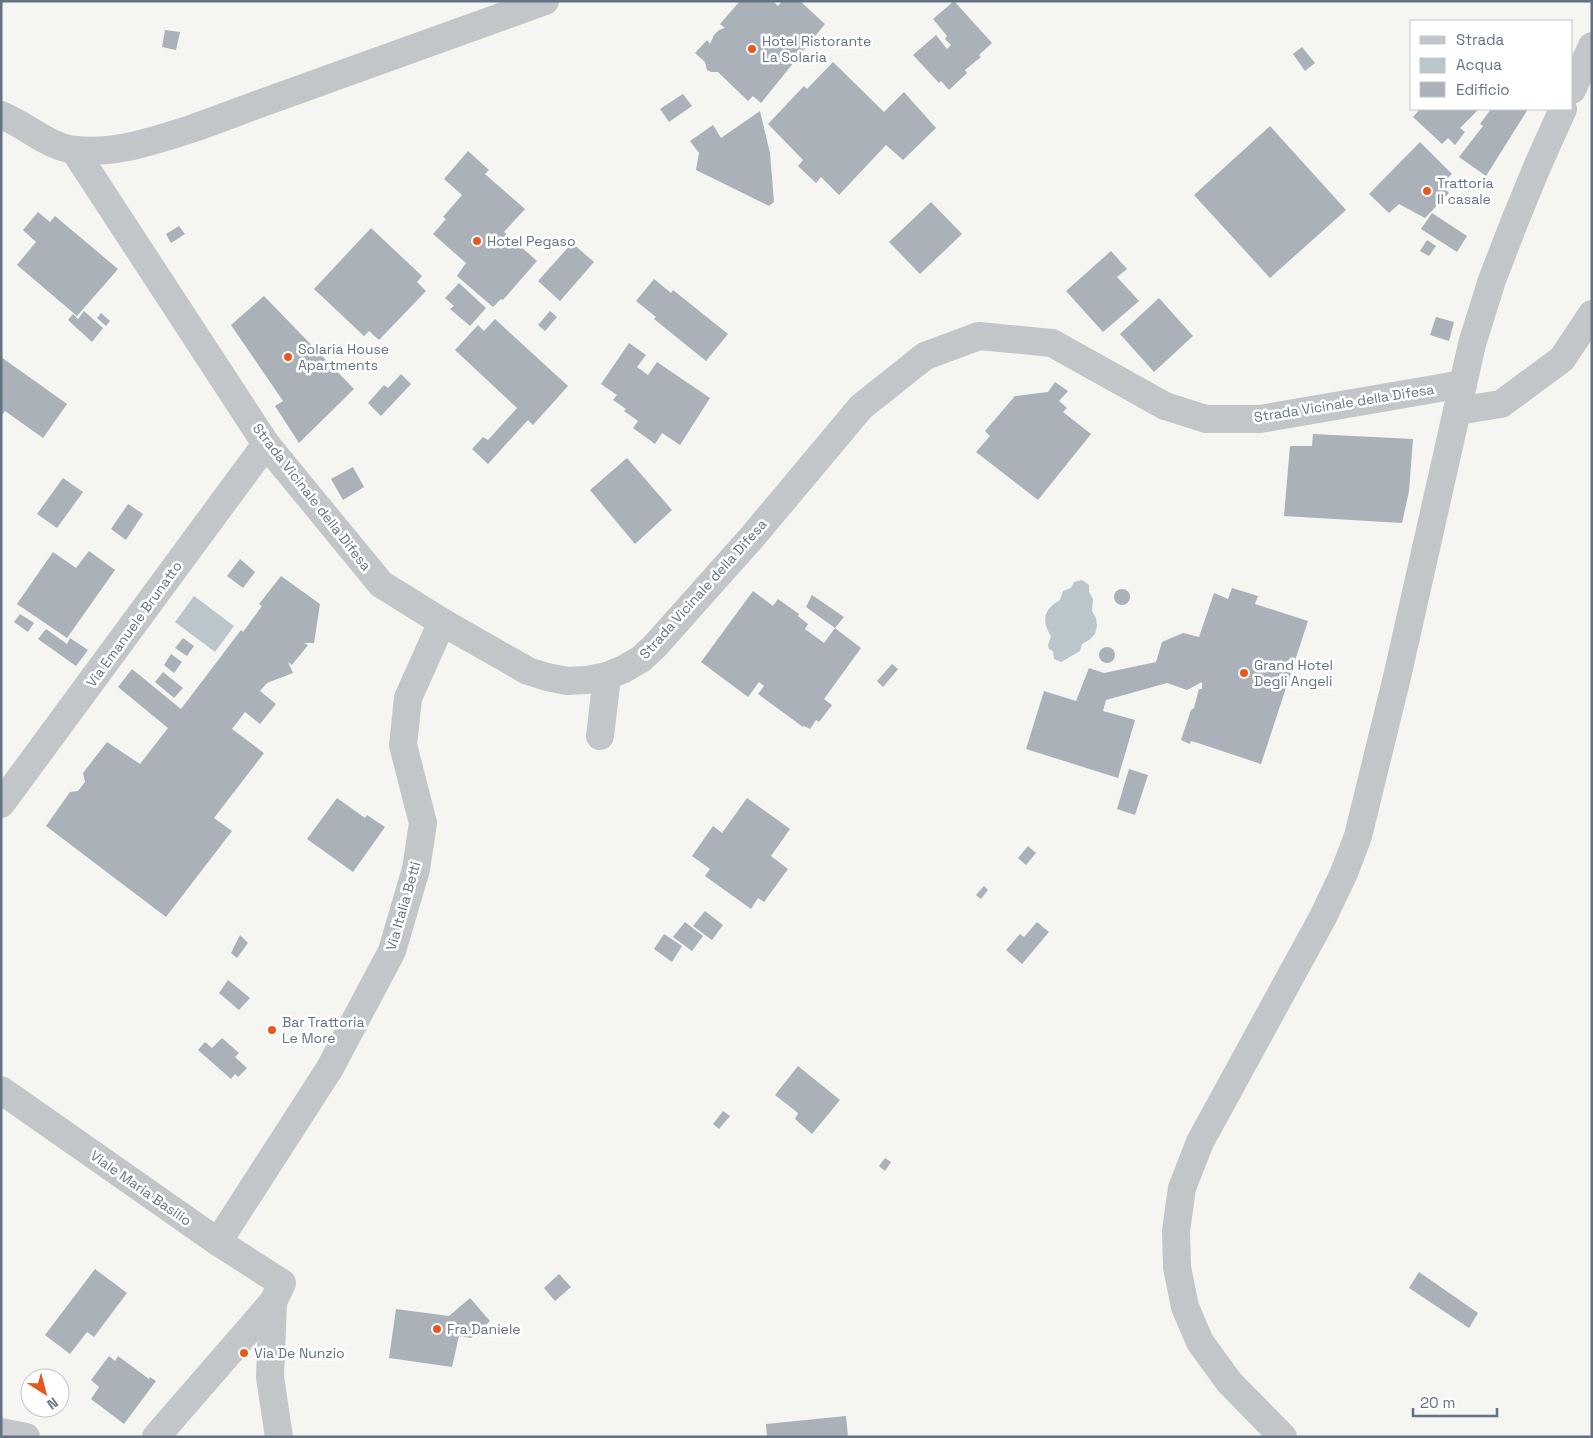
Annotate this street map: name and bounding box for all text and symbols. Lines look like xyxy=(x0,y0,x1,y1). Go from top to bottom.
legend xyxy=(1410,20,1573,110)
text: Strada xyxy=(1456,30,1505,49)
place label: Hotel Ristorante La Solaria xyxy=(762,32,871,66)
marker: Hotel Ristorante La Solaria xyxy=(746,43,758,55)
text: Acqua xyxy=(1456,55,1502,74)
text: Edificio xyxy=(1456,80,1510,99)
place label: Trattoria Il casale xyxy=(1437,174,1494,208)
marker: Trattoria Il casale xyxy=(1421,185,1433,197)
place label: Hotel Pegaso xyxy=(487,232,576,250)
marker: Hotel Pegaso xyxy=(471,235,483,247)
place label: Solaria House Apartments xyxy=(298,340,389,374)
marker: Solaria House Apartments xyxy=(282,351,294,363)
street label: Strada Vicinale della Difesa xyxy=(1253,380,1435,426)
street label: Strada Vicinale della Difesa xyxy=(249,420,375,574)
street label: Strada Vicinale della Difesa xyxy=(635,515,771,663)
street label: Via Emanuele Brunatto xyxy=(82,557,186,691)
place label: Grand Hotel Degli Angeli xyxy=(1254,656,1333,690)
marker: Grand Hotel Degli Angeli xyxy=(1238,667,1250,679)
street label: Via Italia Betti xyxy=(382,859,424,953)
place label: Bar Trattoria Le More xyxy=(282,1013,364,1047)
marker: Bar Trattoria Le More xyxy=(266,1024,278,1036)
street label: Viale Maria Basilio xyxy=(87,1146,195,1230)
place label: Fra Daniele xyxy=(447,1320,521,1338)
marker: Fra Daniele xyxy=(431,1323,443,1335)
place label: Via De Nunzio xyxy=(254,1344,345,1362)
marker: Via De Nunzio xyxy=(238,1347,250,1359)
north arrow xyxy=(20,1368,70,1418)
scale bar xyxy=(1413,1386,1497,1418)
text: N xyxy=(44,1393,62,1414)
text: 20 m xyxy=(1420,1393,1455,1412)

